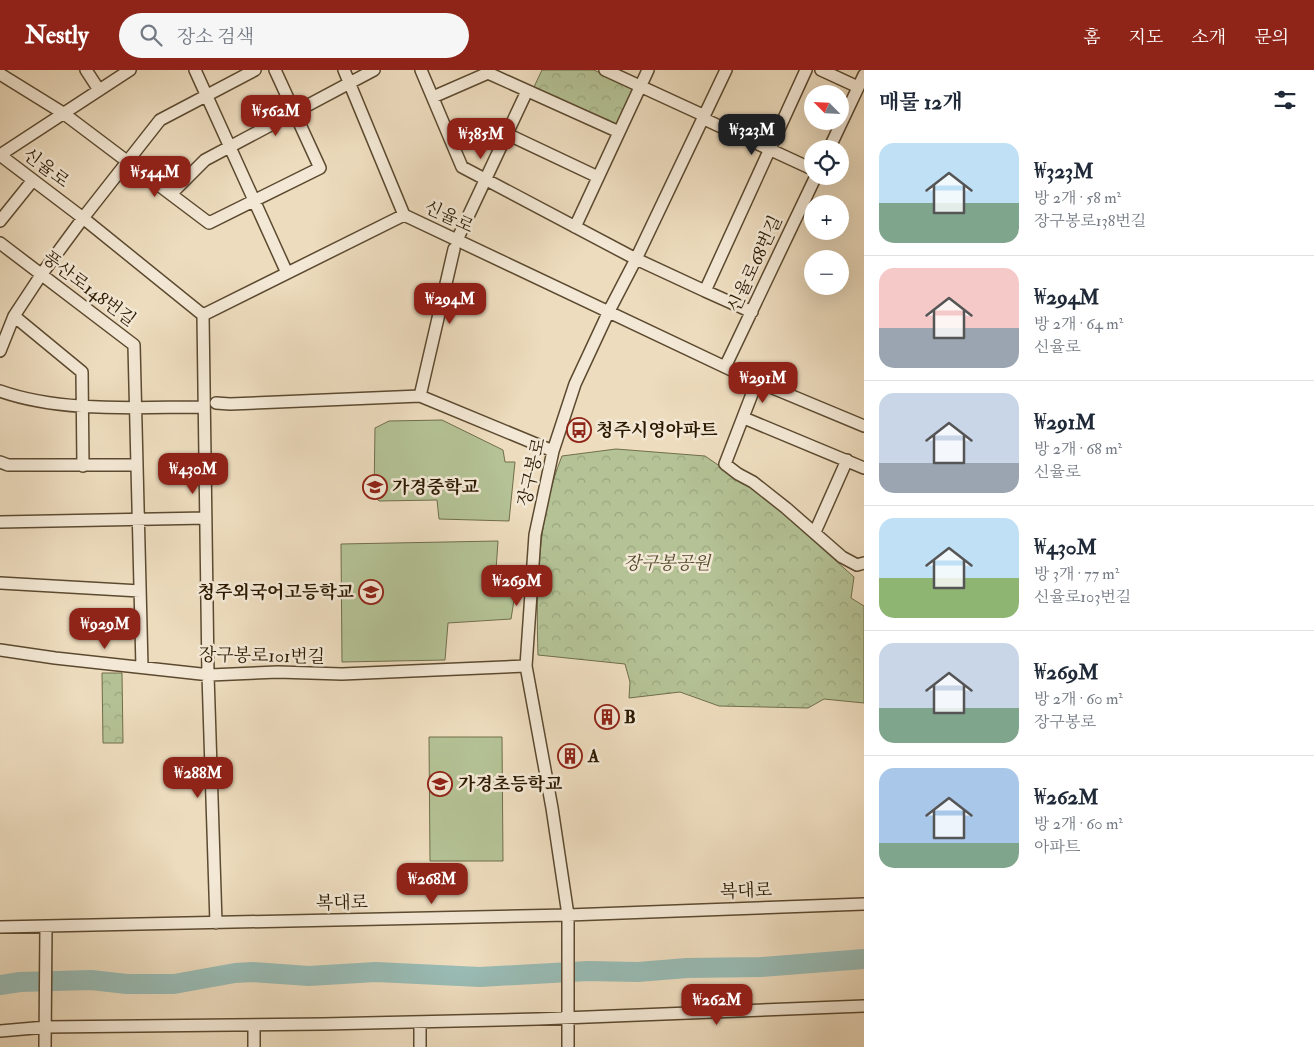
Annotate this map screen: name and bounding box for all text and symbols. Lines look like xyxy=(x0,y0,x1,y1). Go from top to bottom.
search box xyxy=(119,13,469,58)
text: Nestly xyxy=(25,20,89,51)
icon: search xyxy=(137,21,165,49)
text: 장소 검색 xyxy=(177,25,254,49)
text: 홈 xyxy=(1083,26,1101,49)
text: 지도 xyxy=(1129,26,1163,49)
text: 소개 xyxy=(1191,26,1226,49)
text: 문의 xyxy=(1254,26,1289,49)
north arrow xyxy=(804,85,849,130)
map controls xyxy=(804,85,849,295)
icon: filters xyxy=(1271,86,1299,114)
text: 매물 12개 xyxy=(879,89,962,116)
pin: ₩562M xyxy=(241,94,311,137)
text: ₩562M xyxy=(252,101,300,121)
pin: ₩323M xyxy=(717,114,787,156)
pin: ₩385M xyxy=(446,118,516,160)
text: ₩323M xyxy=(729,120,775,140)
text: ₩385M xyxy=(458,124,504,144)
button: locate xyxy=(804,140,849,185)
street label: 신율로 xyxy=(18,143,74,193)
pin: ₩544M xyxy=(120,156,190,198)
text: ₩323M xyxy=(1034,158,1093,185)
text: ₩544M xyxy=(131,162,179,182)
icon: home xyxy=(919,163,979,223)
text: 방 2개 · 58 m² xyxy=(1034,188,1121,208)
button: + xyxy=(804,195,849,240)
street label: 신율로 xyxy=(420,196,478,238)
text: 장구봉로138번길 xyxy=(1034,211,1146,231)
street label: 신율로68번길 xyxy=(723,212,787,316)
street label: 풍산로148번길 xyxy=(38,246,140,332)
button: − xyxy=(804,250,849,295)
pin: ₩294M xyxy=(415,282,485,325)
text: ₩294M xyxy=(1034,284,1099,311)
icon: home xyxy=(919,288,979,348)
text: ₩294M xyxy=(425,289,475,309)
text: 방 2개 · 64 m² xyxy=(1034,314,1123,334)
text: 신율로 xyxy=(1034,337,1080,357)
pin: ₩291M xyxy=(728,362,798,404)
text: ₩291M xyxy=(740,368,786,388)
text: ₩291M xyxy=(1034,409,1096,436)
icon: home xyxy=(919,413,979,473)
bus stop icon: 청주시영아파트 xyxy=(566,417,592,443)
place label: 청주시영아파트 xyxy=(596,419,718,442)
street label: 장구봉로 xyxy=(513,436,551,508)
text: 방 2개 · 68 m² xyxy=(1034,439,1122,459)
pin: ₩430M xyxy=(158,452,228,495)
text: ₩430M xyxy=(169,459,217,479)
text: 신율로 xyxy=(1034,462,1080,482)
school or university icon: 가경중학교 xyxy=(362,474,388,500)
place label: 가경중학교 xyxy=(392,476,480,499)
text: ₩430M xyxy=(1034,534,1097,561)
icon: home xyxy=(919,538,979,598)
park label: 장구봉공원 xyxy=(624,552,712,575)
pin: ₩269M xyxy=(482,564,552,607)
text: 방 3개 · 77 m² xyxy=(1034,564,1119,584)
text: ₩269M xyxy=(492,571,542,591)
school or university icon: 청주외국어고등학교 xyxy=(358,579,384,605)
place label: 청주외국어고등학교 xyxy=(198,581,355,604)
text: 신율로103번길 xyxy=(1034,587,1131,607)
pin: ₩929M xyxy=(70,608,140,650)
text: ₩929M xyxy=(80,614,130,634)
street label: 장구봉로101번길 xyxy=(199,643,325,669)
text: ₩269M xyxy=(1034,659,1099,686)
icon: home xyxy=(919,663,979,723)
text: 방 2개 · 60 m² xyxy=(1034,689,1123,709)
building icon: B xyxy=(594,704,620,730)
place label: B xyxy=(624,706,636,729)
text: 장구봉로 xyxy=(1034,712,1096,732)
building icon: A xyxy=(557,743,583,769)
place label: A xyxy=(587,745,600,768)
pin: ₩288M xyxy=(163,756,233,799)
text: ₩288M xyxy=(174,763,222,783)
school or university icon: 가경초등학교 xyxy=(427,771,453,797)
place label: 가경초등학교 xyxy=(458,773,563,796)
text: ₩262M xyxy=(1034,784,1099,811)
icon: home xyxy=(919,788,979,848)
text: 방 2개 · 60 m² xyxy=(1034,814,1123,834)
text: 아파트 xyxy=(1034,837,1080,857)
pin: ₩268M xyxy=(397,862,467,905)
text: ₩268M xyxy=(408,869,456,889)
street label: 복대로 xyxy=(720,879,772,903)
street label: 복대로 xyxy=(316,891,368,915)
pin: ₩262M xyxy=(682,984,752,1026)
text: ₩262M xyxy=(692,990,742,1010)

